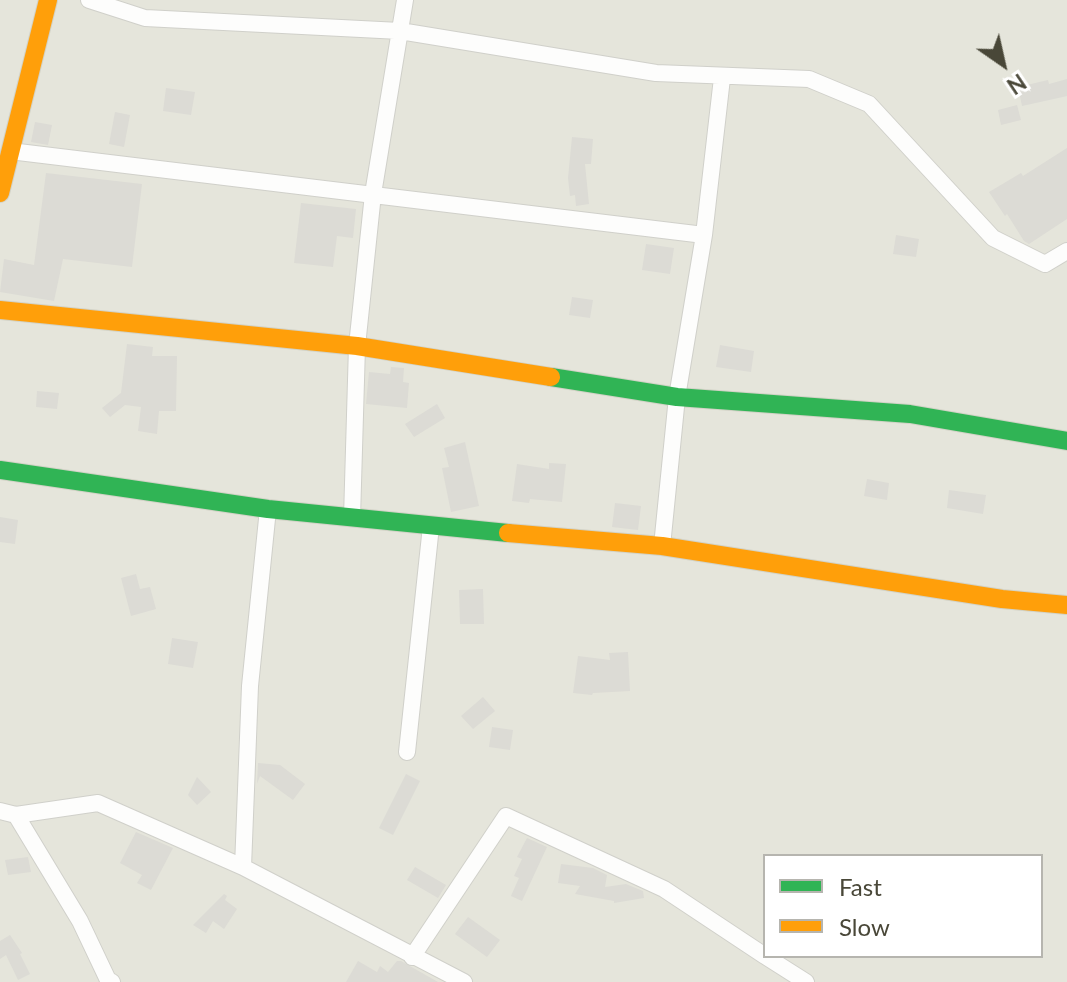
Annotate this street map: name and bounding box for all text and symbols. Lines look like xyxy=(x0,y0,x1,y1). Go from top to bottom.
north arrow xyxy=(963,24,1043,104)
text: N xyxy=(1002,68,1031,100)
legend xyxy=(763,854,1043,958)
text: Fast xyxy=(839,872,882,901)
text: Slow xyxy=(839,912,890,941)

